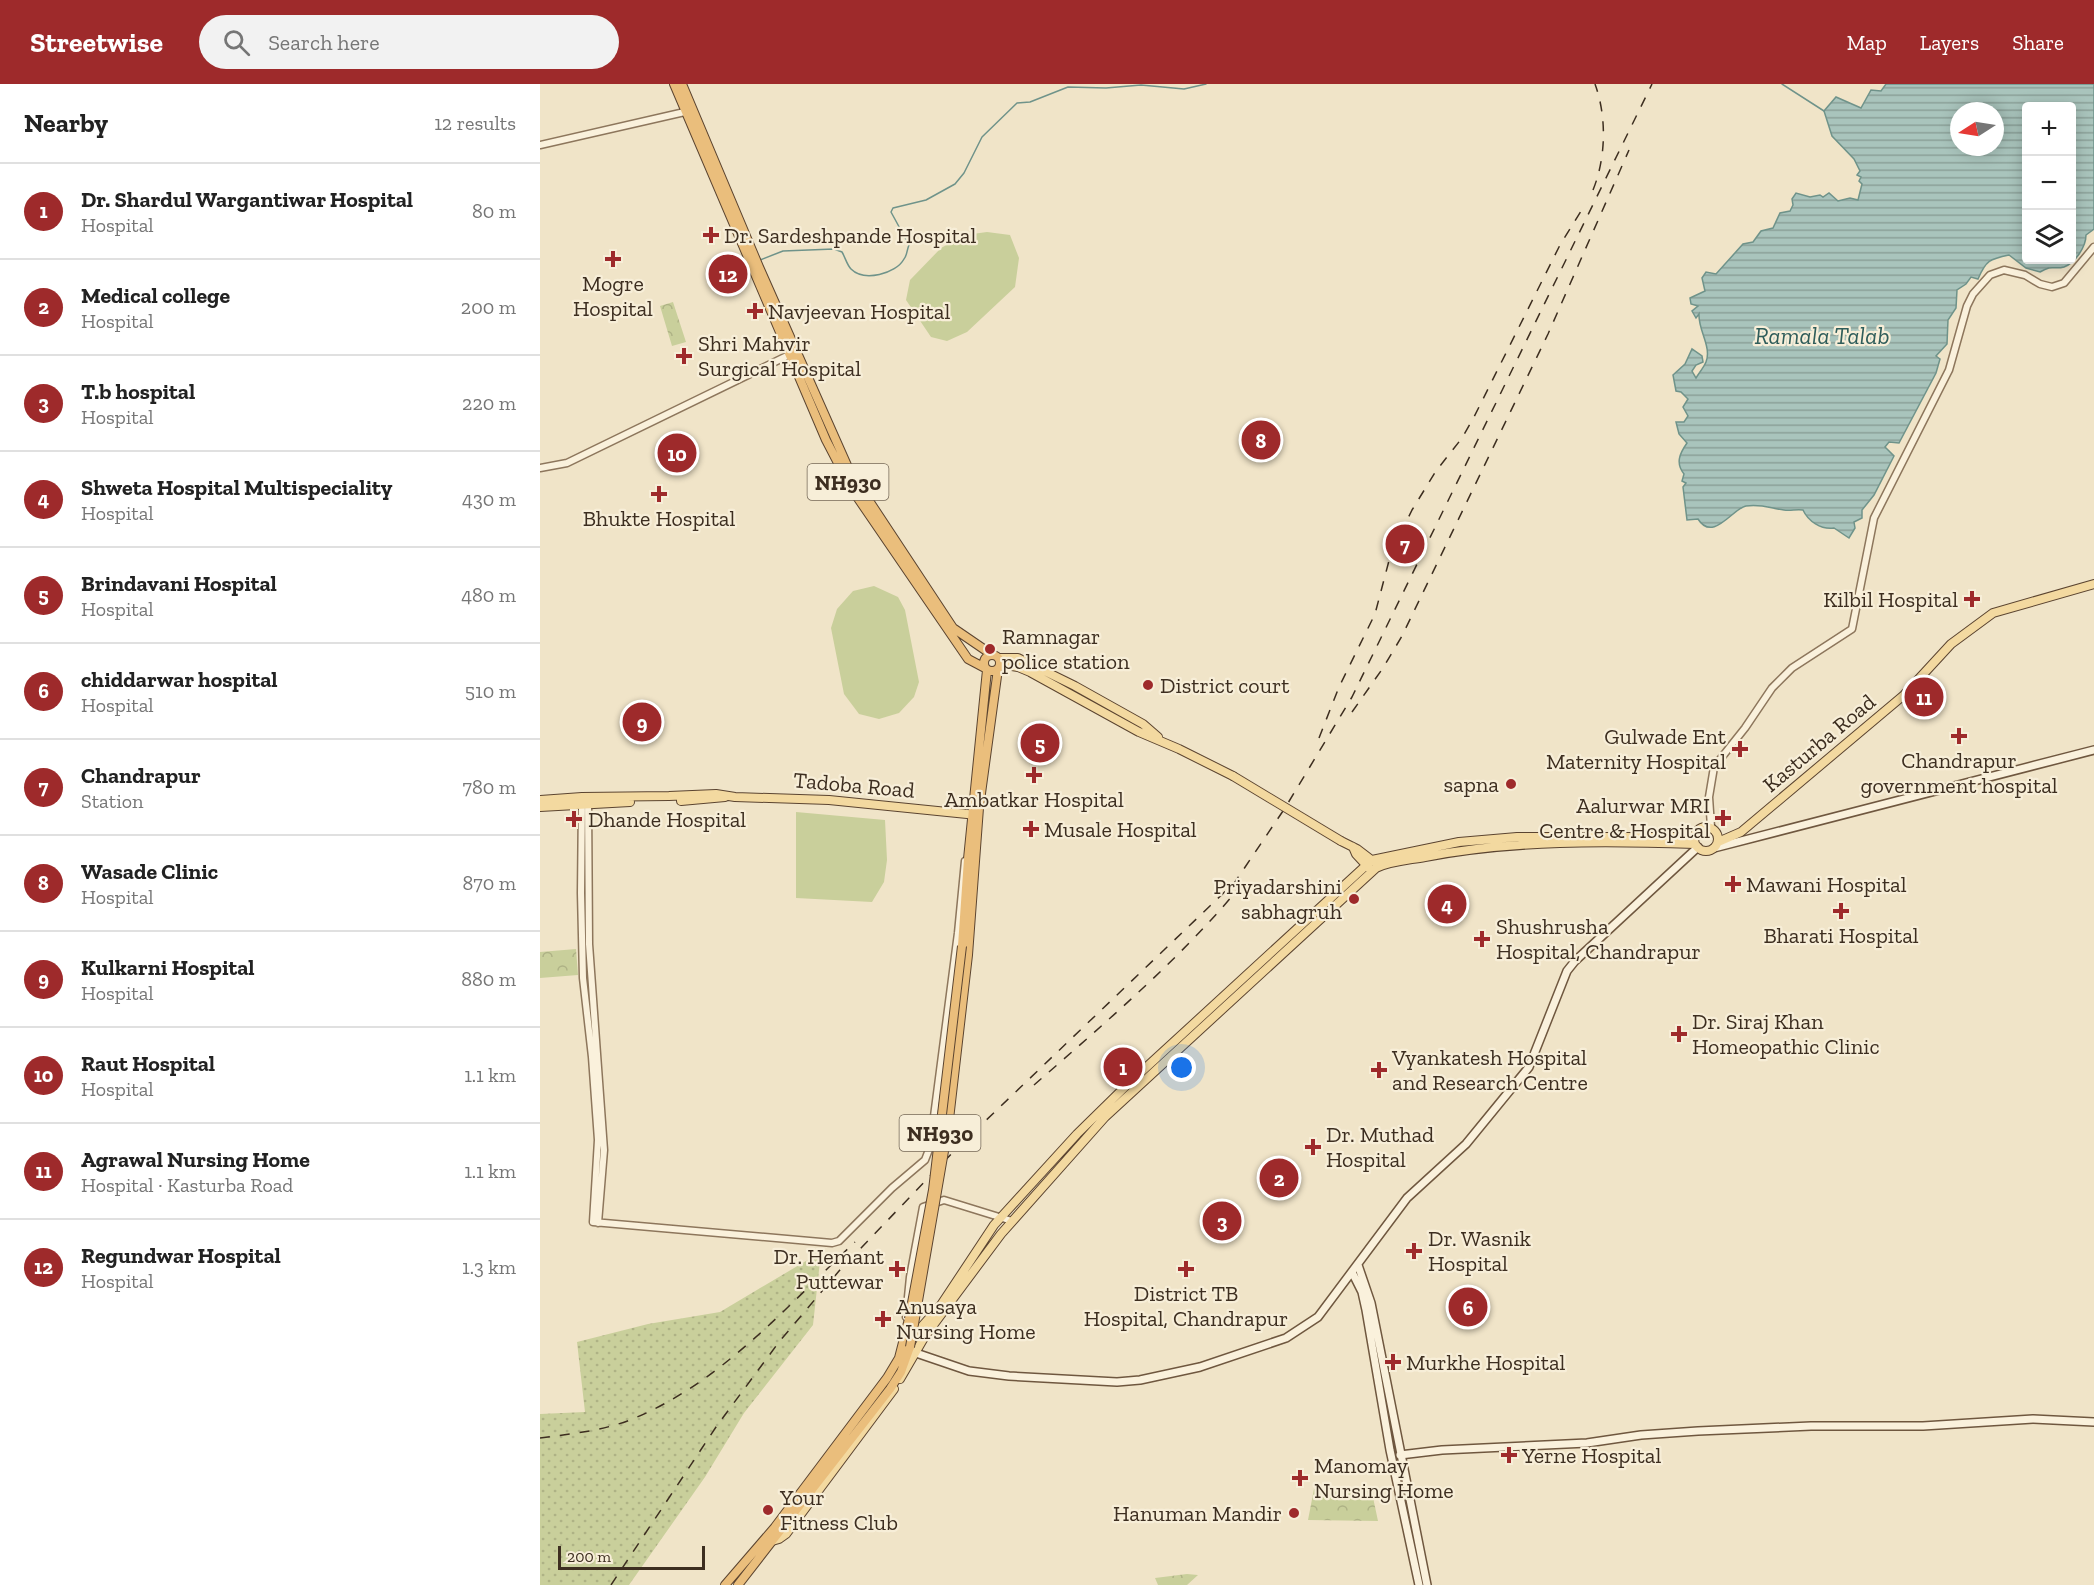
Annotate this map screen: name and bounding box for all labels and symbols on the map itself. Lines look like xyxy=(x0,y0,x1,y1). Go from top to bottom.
north arrow xyxy=(1950,102,2004,156)
place label: Dr. Sardeshpande Hospital xyxy=(724,222,976,249)
marker: Dr. Sardeshpande Hospital xyxy=(702,226,720,244)
marker: Mogre Hospital xyxy=(604,250,622,268)
pin: 12 xyxy=(708,252,747,297)
place label: Mogre Hospital xyxy=(573,270,653,322)
place label: Navjeevan Hospital xyxy=(768,298,950,325)
marker: Navjeevan Hospital xyxy=(746,302,764,320)
water label: Ramala Talab xyxy=(1754,321,1890,350)
place label: Shri Mahvir Surgical Hospital xyxy=(698,330,861,382)
marker: Shri Mahvir Surgical Hospital xyxy=(675,347,693,365)
pin: 8 xyxy=(1242,418,1280,462)
pin: 10 xyxy=(658,430,696,476)
road number: NH930 xyxy=(808,464,888,500)
marker: Bhukte Hospital xyxy=(650,485,668,503)
place label: Bhukte Hospital xyxy=(583,505,735,532)
pin: 7 xyxy=(1386,522,1424,566)
place label: Kilbil Hospital xyxy=(1823,586,1958,613)
marker: Kilbil Hospital xyxy=(1963,590,1981,608)
place label: Ramnagar police station xyxy=(1002,623,1130,675)
marker: Ramnagar police station xyxy=(983,642,997,656)
place label: District court xyxy=(1160,672,1290,699)
pin: 11 xyxy=(1904,674,1944,720)
marker: District court xyxy=(1141,678,1155,692)
street label: Kasturba Road xyxy=(1757,688,1881,798)
pin: 9 xyxy=(622,700,662,744)
pin: 5 xyxy=(1020,720,1060,766)
place label: Gulwade Ent Maternity Hospital xyxy=(1546,723,1727,775)
marker: Chandrapur government hospital xyxy=(1950,727,1968,745)
marker: Gulwade Ent Maternity Hospital xyxy=(1731,740,1749,758)
place label: Chandrapur government hospital xyxy=(1860,747,2058,799)
street label: Tadoba Road xyxy=(792,766,916,804)
marker: Ambatkar Hospital xyxy=(1025,766,1043,784)
place label: sapna xyxy=(1443,771,1499,798)
marker: sapna xyxy=(1504,777,1518,791)
place label: Ambatkar Hospital xyxy=(944,786,1124,813)
place label: Aalurwar MRI Centre & Hospital xyxy=(1539,792,1710,844)
place label: Dhande Hospital xyxy=(588,806,746,833)
marker: Aalurwar MRI Centre & Hospital xyxy=(1714,809,1732,827)
marker: Dhande Hospital xyxy=(565,810,583,828)
place label: Musale Hospital xyxy=(1044,816,1197,843)
marker: Musale Hospital xyxy=(1022,820,1040,838)
place label: Mawani Hospital xyxy=(1746,871,1907,898)
place label: Priyadarshini sabhagruh xyxy=(1214,873,1343,925)
marker: Mawani Hospital xyxy=(1724,875,1742,893)
pin: 4 xyxy=(1428,882,1466,926)
marker: Priyadarshini sabhagruh xyxy=(1347,892,1361,906)
marker: Bharati Hospital xyxy=(1832,902,1850,920)
place label: Shushrusha Hospital, Chandrapur xyxy=(1496,913,1701,965)
place label: Bharati Hospital xyxy=(1763,922,1919,949)
marker: Shushrusha Hospital, Chandrapur xyxy=(1473,930,1491,948)
place label: Dr. Siraj Khan Homeopathic Clinic xyxy=(1692,1008,1880,1060)
marker: Dr. Siraj Khan Homeopathic Clinic xyxy=(1670,1025,1688,1043)
pin: 1 xyxy=(1104,1044,1142,1090)
place label: Vyankatesh Hospital and Research Centre xyxy=(1391,1044,1588,1096)
your location xyxy=(1167,1053,1196,1082)
marker: Vyankatesh Hospital and Research Centre xyxy=(1370,1061,1388,1079)
road number: NH930 xyxy=(900,1115,980,1151)
place label: Dr. Muthad Hospital xyxy=(1326,1121,1434,1173)
marker: Dr. Muthad Hospital xyxy=(1304,1138,1322,1156)
pin: 2 xyxy=(1260,1156,1298,1200)
pin: 3 xyxy=(1202,1198,1242,1244)
place label: Dr. Wasnik Hospital xyxy=(1428,1225,1532,1277)
marker: Dr. Wasnik Hospital xyxy=(1405,1242,1423,1260)
place label: Dr. Hemant Puttewar xyxy=(774,1243,885,1295)
marker: Dr. Hemant Puttewar xyxy=(888,1260,906,1278)
marker: District TB Hospital, Chandrapur xyxy=(1177,1260,1195,1278)
place label: District TB Hospital, Chandrapur xyxy=(1084,1280,1288,1332)
pin: 6 xyxy=(1448,1284,1488,1330)
place label: Anusaya Nursing Home xyxy=(896,1293,1036,1345)
marker: Anusaya Nursing Home xyxy=(874,1310,892,1328)
place label: Murkhe Hospital xyxy=(1406,1349,1566,1376)
marker: Murkhe Hospital xyxy=(1384,1353,1402,1371)
place label: Yerne Hospital xyxy=(1521,1442,1661,1469)
marker: Yerne Hospital xyxy=(1500,1446,1518,1464)
place label: Manomay Nursing Home xyxy=(1314,1452,1454,1504)
marker: Manomay Nursing Home xyxy=(1291,1469,1309,1487)
place label: Your Fitness Club xyxy=(779,1484,898,1536)
place label: Hanuman Mandir xyxy=(1113,1500,1282,1527)
marker: Your Fitness Club xyxy=(761,1503,775,1517)
marker: Hanuman Mandir xyxy=(1287,1506,1301,1520)
scale bar xyxy=(558,1543,705,1570)

